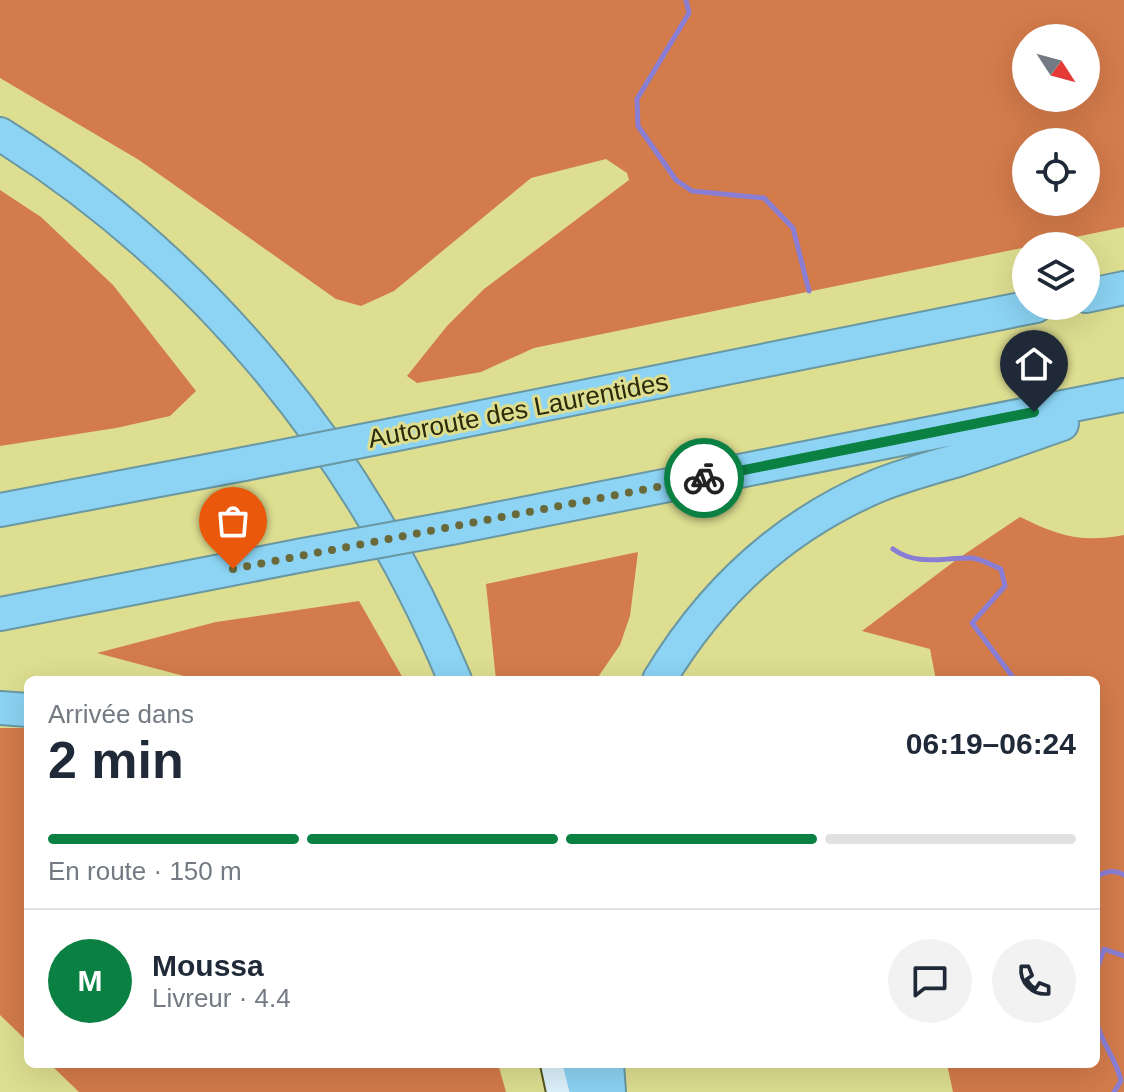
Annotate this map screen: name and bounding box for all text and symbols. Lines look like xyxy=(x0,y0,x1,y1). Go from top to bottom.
north arrow xyxy=(1012,24,1100,112)
map controls xyxy=(1012,24,1100,320)
button: locate xyxy=(1012,128,1100,216)
button: layers xyxy=(1012,232,1100,320)
pin xyxy=(1000,330,1068,412)
icon: home xyxy=(1012,342,1056,386)
street label: Autoroute des Laurentides xyxy=(365,366,671,454)
courier xyxy=(664,438,744,518)
icon: bike xyxy=(682,456,726,500)
pin xyxy=(199,487,267,569)
icon: bag xyxy=(211,499,255,543)
text: Arrivée dans xyxy=(48,699,194,729)
text: 06:19–06:24 xyxy=(906,727,1076,760)
text: 2 min xyxy=(48,731,184,789)
text: En route · 150 m xyxy=(48,856,242,886)
button: chat xyxy=(888,939,972,1023)
button: phone xyxy=(992,939,1076,1023)
text: Moussa xyxy=(152,949,264,982)
text: M xyxy=(78,964,103,997)
text: Livreur · 4.4 xyxy=(152,983,291,1013)

